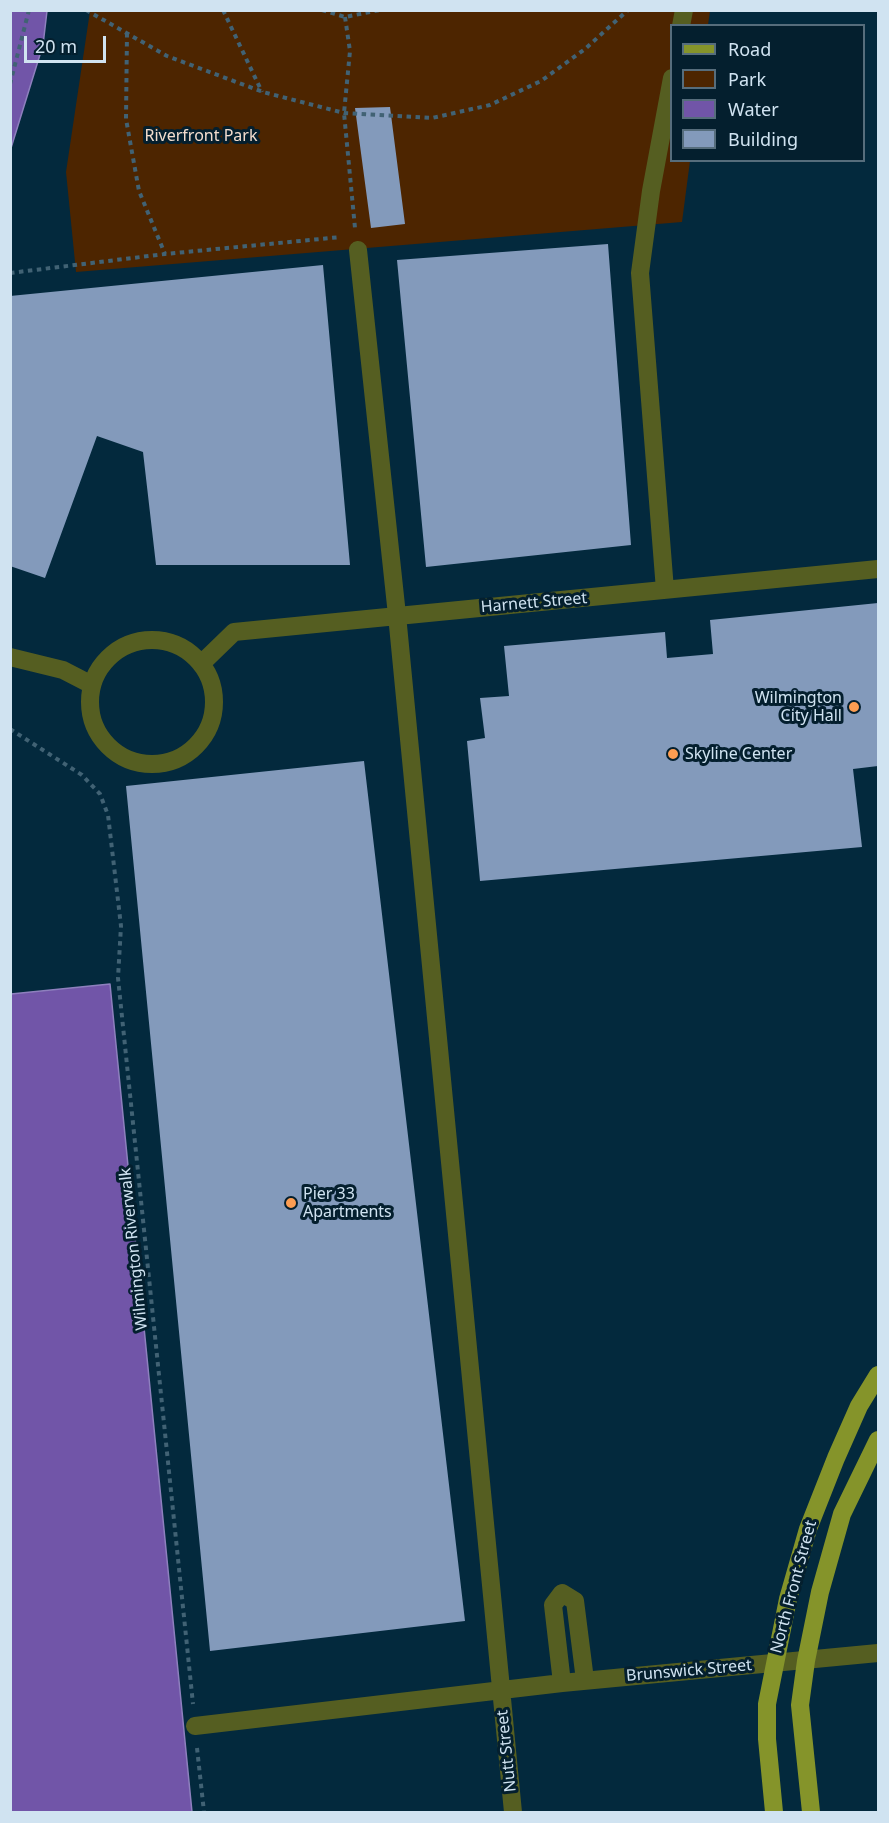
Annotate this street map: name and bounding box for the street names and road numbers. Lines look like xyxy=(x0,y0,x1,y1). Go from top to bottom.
street label: Harnett Street xyxy=(480,589,588,617)
street label: Wilmington Riverwalk xyxy=(116,1167,152,1331)
street label: North Front Street xyxy=(767,1518,821,1656)
street label: Brunswick Street xyxy=(625,1656,753,1686)
street label: Nutt Street xyxy=(493,1709,521,1793)

